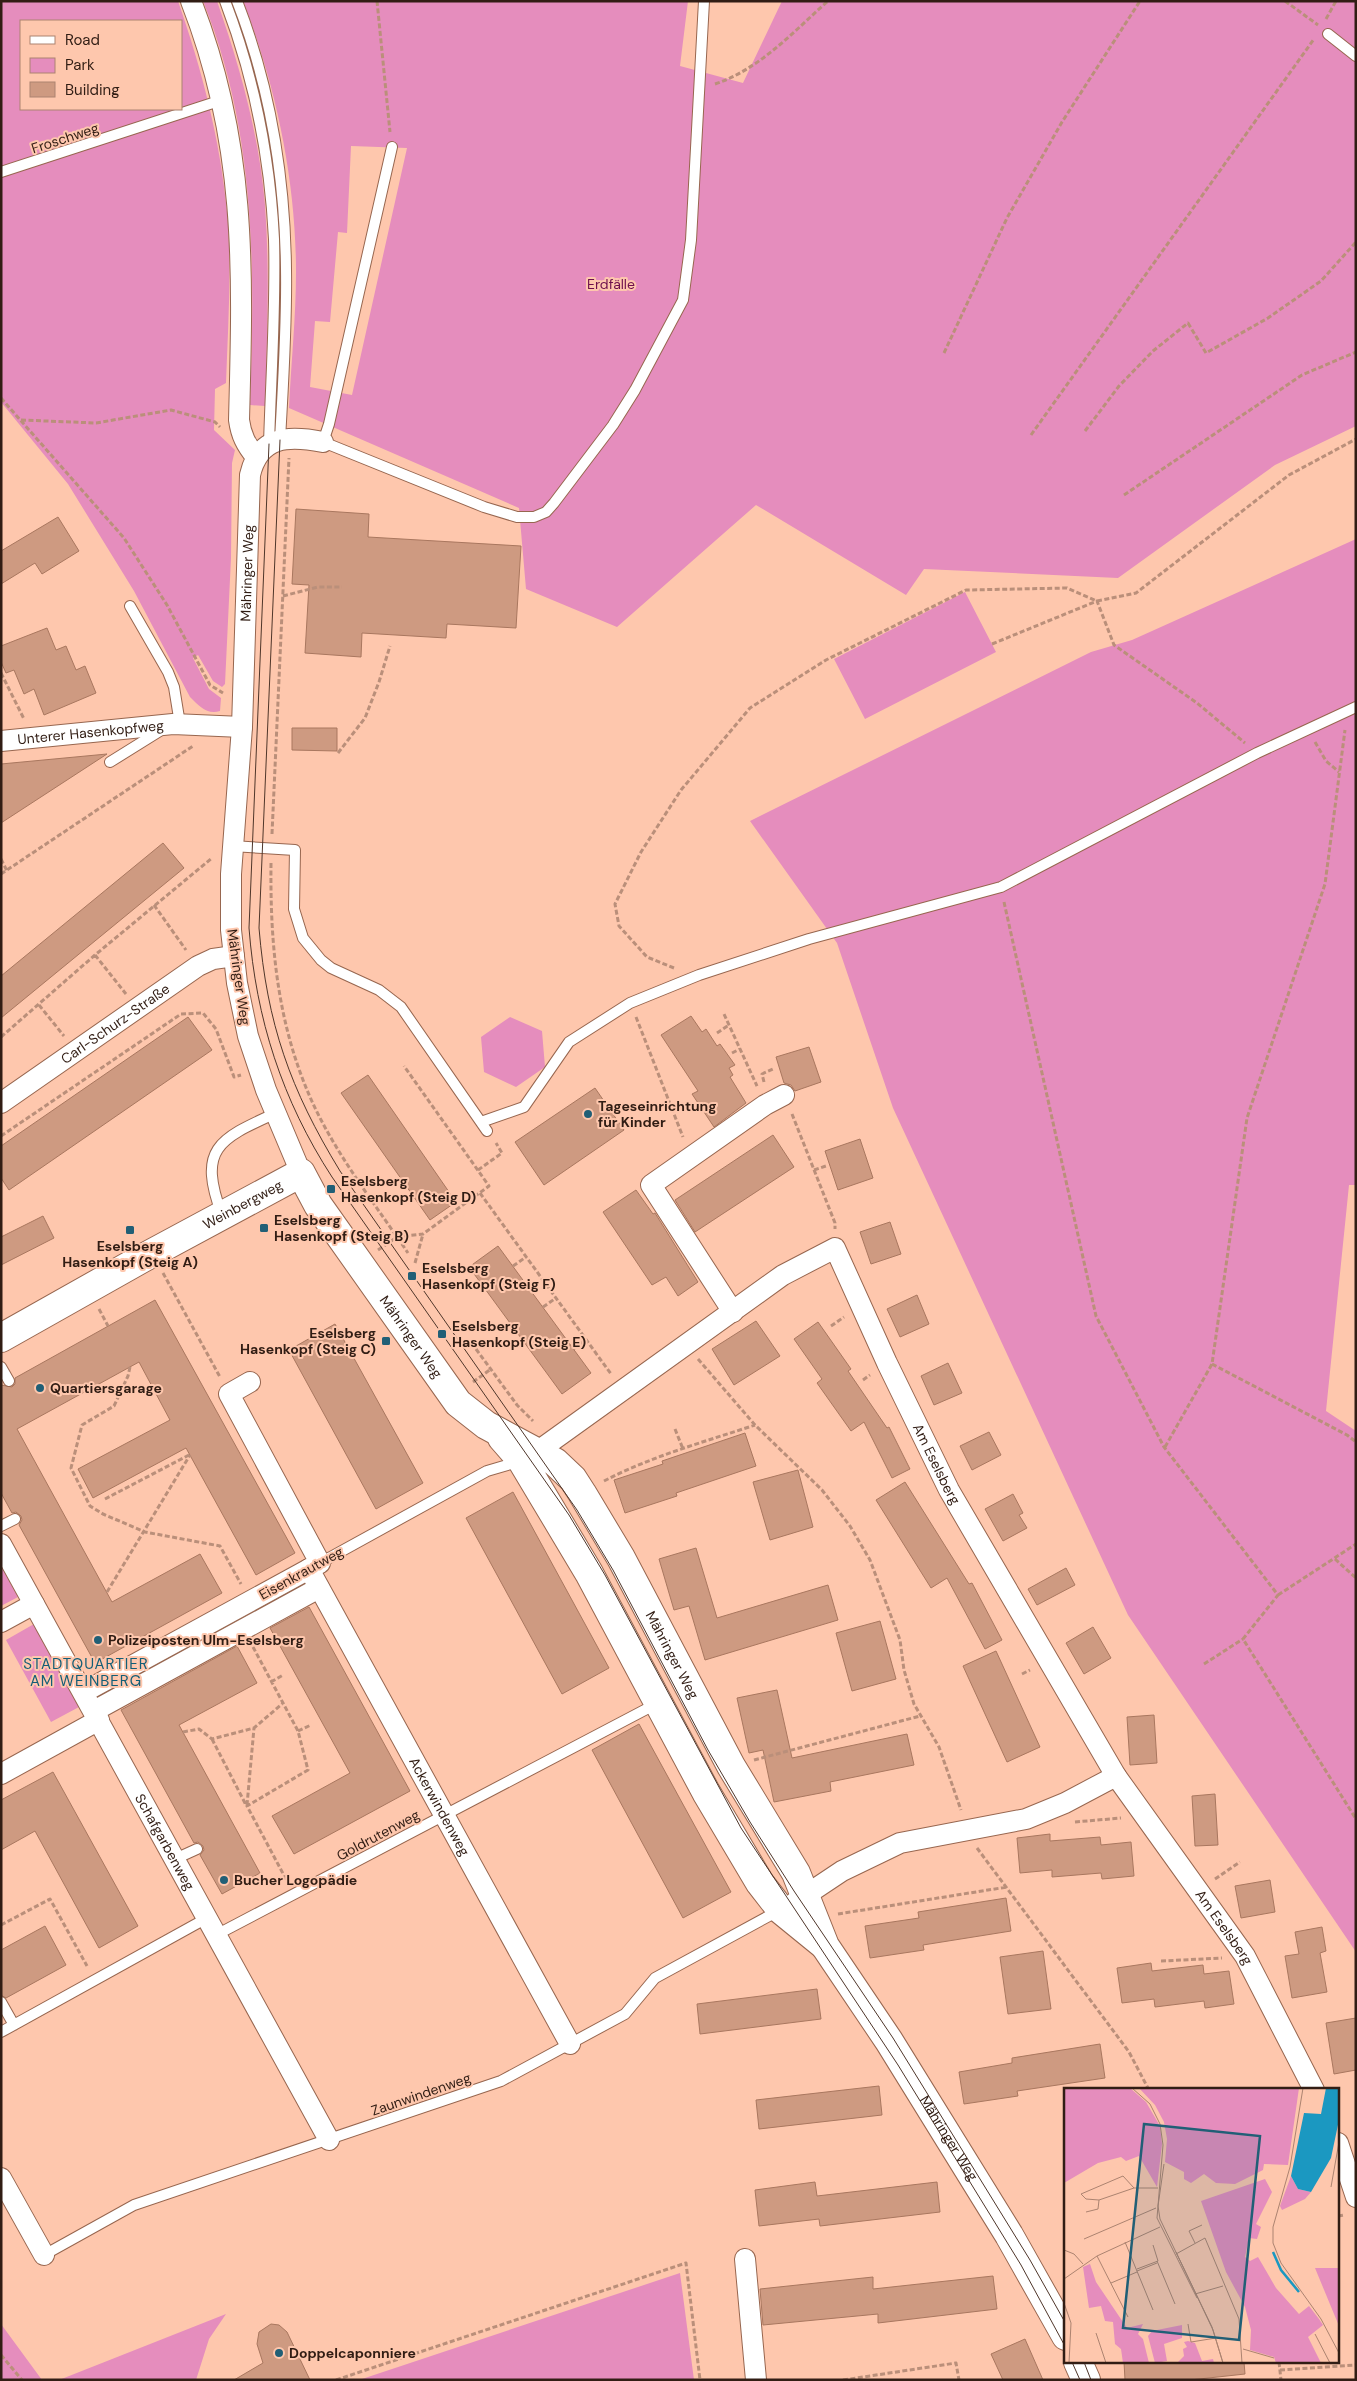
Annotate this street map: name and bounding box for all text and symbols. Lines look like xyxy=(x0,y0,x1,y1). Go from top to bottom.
legend xyxy=(20,20,182,110)
text: Road xyxy=(65,30,100,50)
text: Park xyxy=(65,55,95,75)
text: Building xyxy=(65,80,120,100)
street label: Froschweg xyxy=(29,119,101,157)
park label: Erdfälle xyxy=(587,275,635,293)
street label: Mähringer Weg xyxy=(236,524,257,622)
street label: Unterer Hasenkopfweg xyxy=(17,716,165,748)
street label: Mähringer Weg xyxy=(223,928,255,1026)
street label: Carl-Schurz-Straße xyxy=(57,980,173,1068)
place label: Tageseinrichtung für Kinder xyxy=(598,1097,717,1131)
marker: Tageseinrichtung für Kinder xyxy=(582,1108,594,1120)
place label: Eselsberg Hasenkopf (Steig D) xyxy=(341,1172,476,1206)
street label: Weinbergweg xyxy=(200,1176,286,1233)
marker: Eselsberg Hasenkopf (Steig D) xyxy=(325,1183,337,1195)
place label: Eselsberg Hasenkopf (Steig B) xyxy=(274,1211,409,1245)
marker: Eselsberg Hasenkopf (Steig B) xyxy=(258,1222,270,1234)
marker: Eselsberg Hasenkopf (Steig A) xyxy=(124,1224,136,1236)
place label: Eselsberg Hasenkopf (Steig A) xyxy=(62,1237,198,1271)
place label: Eselsberg Hasenkopf (Steig F) xyxy=(422,1259,556,1293)
marker: Eselsberg Hasenkopf (Steig F) xyxy=(406,1270,418,1282)
street label: Mähringer Weg xyxy=(376,1292,447,1382)
place label: Eselsberg Hasenkopf (Steig E) xyxy=(452,1317,586,1351)
place label: Eselsberg Hasenkopf (Steig C) xyxy=(240,1324,376,1358)
marker: Eselsberg Hasenkopf (Steig E) xyxy=(436,1328,448,1340)
marker: Eselsberg Hasenkopf (Steig C) xyxy=(380,1335,392,1347)
place label: Quartiersgarage xyxy=(50,1379,162,1397)
marker: Quartiersgarage xyxy=(34,1382,46,1394)
street label: Am Eselsberg xyxy=(909,1421,965,1508)
street label: Eisenkrautweg xyxy=(256,1542,347,1604)
street label: Mähringer Weg xyxy=(642,1608,703,1702)
place label: Polizeiposten Ulm-Eselsberg xyxy=(108,1631,304,1649)
marker: Polizeiposten Ulm-Eselsberg xyxy=(92,1634,104,1646)
district label: STADTQUARTIER AM WEINBERG xyxy=(23,1654,149,1691)
street label: Ackerwindenweg xyxy=(405,1754,474,1859)
street label: Schafgarbenweg xyxy=(131,1790,199,1893)
street label: Goldrutenweg xyxy=(333,1806,423,1864)
place label: Bucher Logopädie xyxy=(234,1871,357,1889)
marker: Bucher Logopädie xyxy=(218,1874,230,1886)
street label: Am Eselsberg xyxy=(1191,1886,1257,1968)
street label: Zaunwindenweg xyxy=(369,2068,473,2119)
inset map xyxy=(1064,2088,1340,2364)
street label: Mähringer Weg xyxy=(916,2092,982,2184)
place label: Doppelcaponniere xyxy=(289,2344,416,2362)
marker: Doppelcaponniere xyxy=(273,2347,285,2359)

